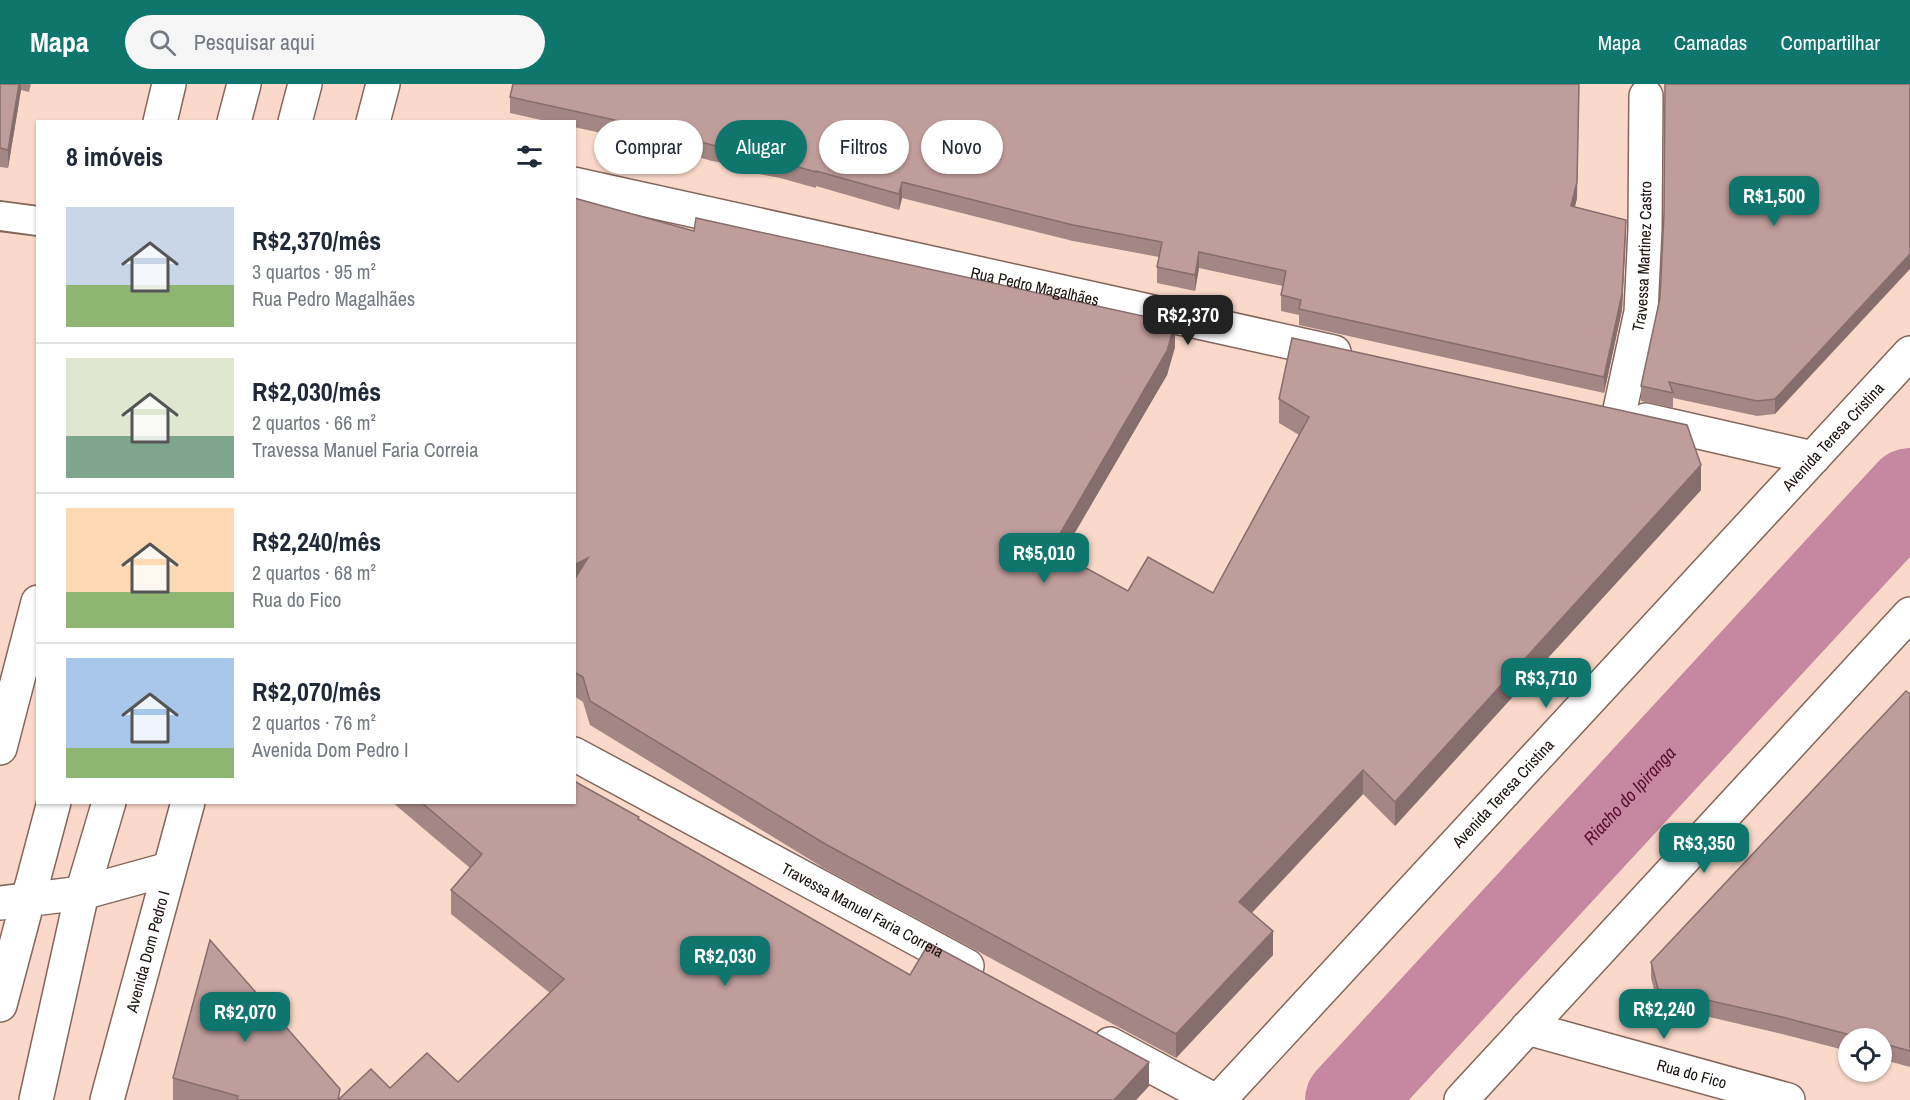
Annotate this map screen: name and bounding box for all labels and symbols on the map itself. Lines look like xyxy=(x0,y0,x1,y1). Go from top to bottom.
pin: R$1,500 xyxy=(1719,176,1829,227)
street label: Travessa Martinez Castro xyxy=(1626,181,1656,334)
street label: Rua Pedro Magalhães xyxy=(969,261,1101,311)
pin: R$2,370 xyxy=(1133,295,1243,346)
street label: Avenida Teresa Cristina xyxy=(1776,377,1889,496)
pin: R$5,010 xyxy=(989,533,1099,584)
pin: R$3,710 xyxy=(1491,658,1601,709)
street label: Avenida Teresa Cristina xyxy=(1446,734,1559,853)
water label: Riacho do Ipiranga xyxy=(1578,741,1681,850)
pin: R$3,350 xyxy=(1649,823,1759,874)
street label: Travessa Manuel Faria Correia xyxy=(778,857,948,963)
street label: Avenida Dom Pedro I xyxy=(120,888,174,1016)
pin: R$2,030 xyxy=(670,936,780,987)
pin: R$2,240 xyxy=(1609,989,1719,1040)
pin: R$2,070 xyxy=(190,992,300,1043)
street label: Rua do Fico xyxy=(1654,1053,1729,1094)

